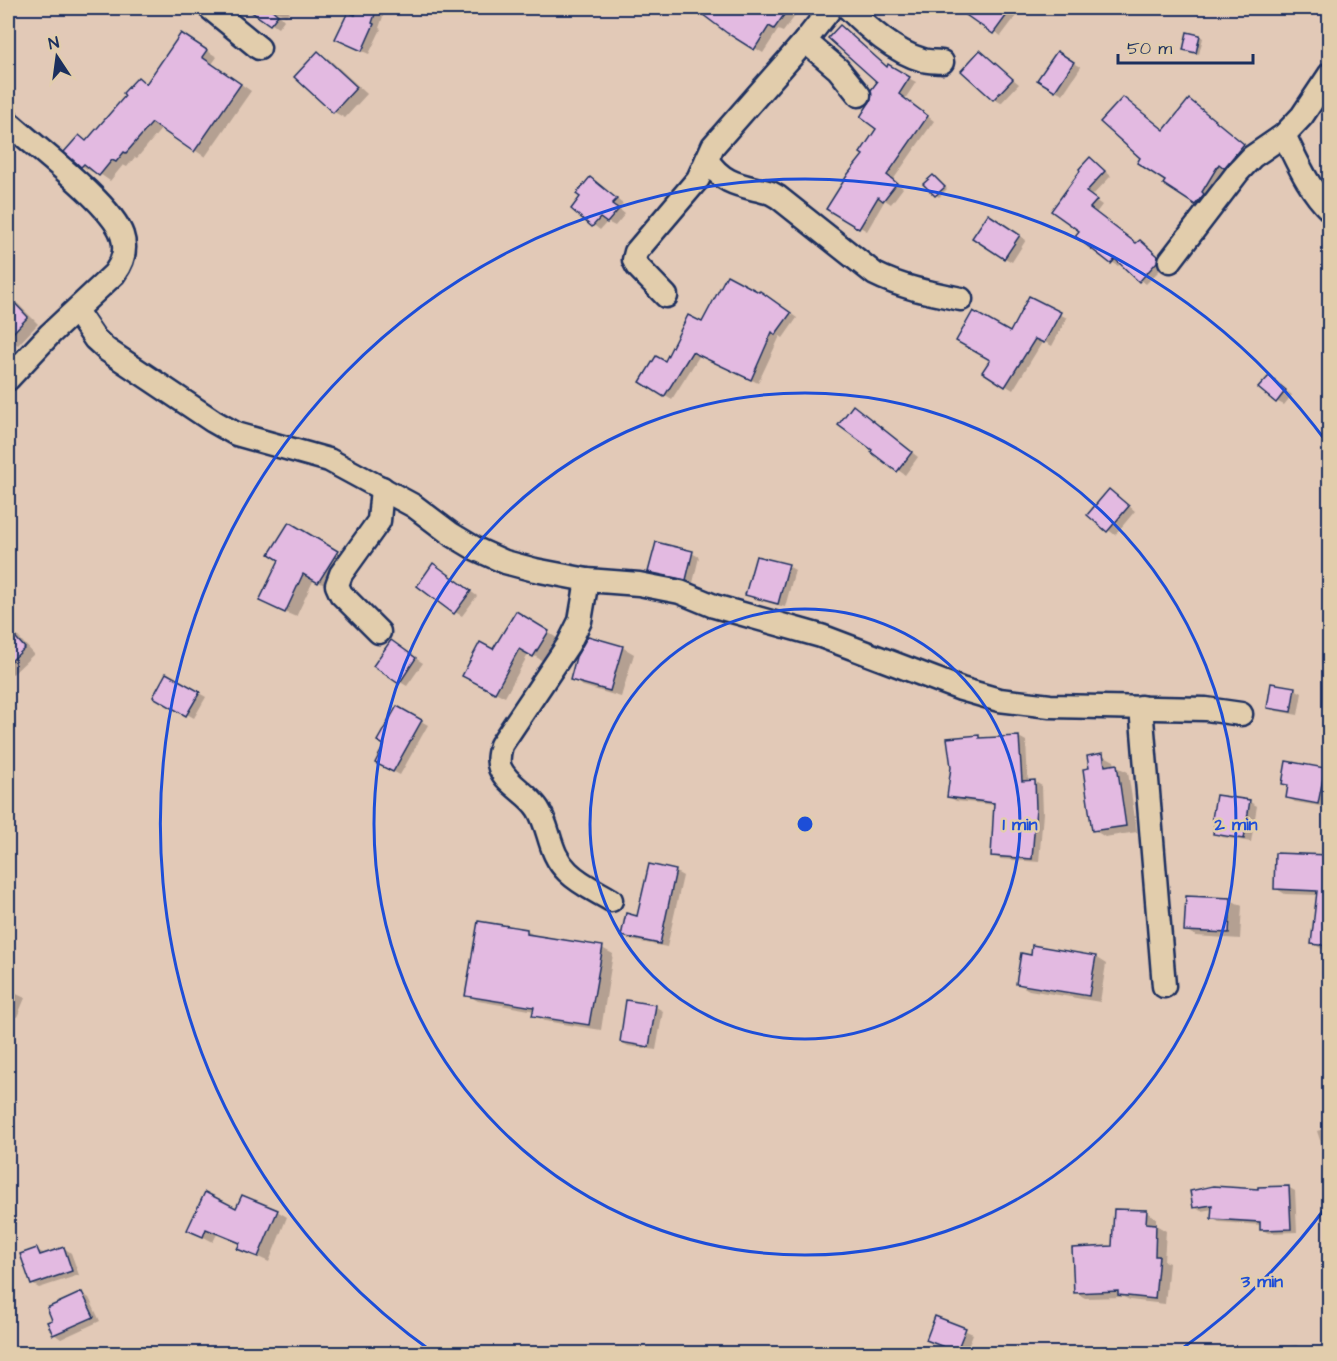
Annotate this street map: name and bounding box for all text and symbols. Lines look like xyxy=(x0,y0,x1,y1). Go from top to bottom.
north arrow xyxy=(27,27,87,87)
scale bar xyxy=(1118,27,1253,65)
text: N xyxy=(46,32,61,55)
text: 50 m xyxy=(1127,36,1172,61)
text: 1 min xyxy=(1002,812,1038,837)
text: 2 min xyxy=(1213,812,1258,837)
centre of rings xyxy=(795,814,815,834)
text: 3 min xyxy=(1240,1269,1283,1294)

